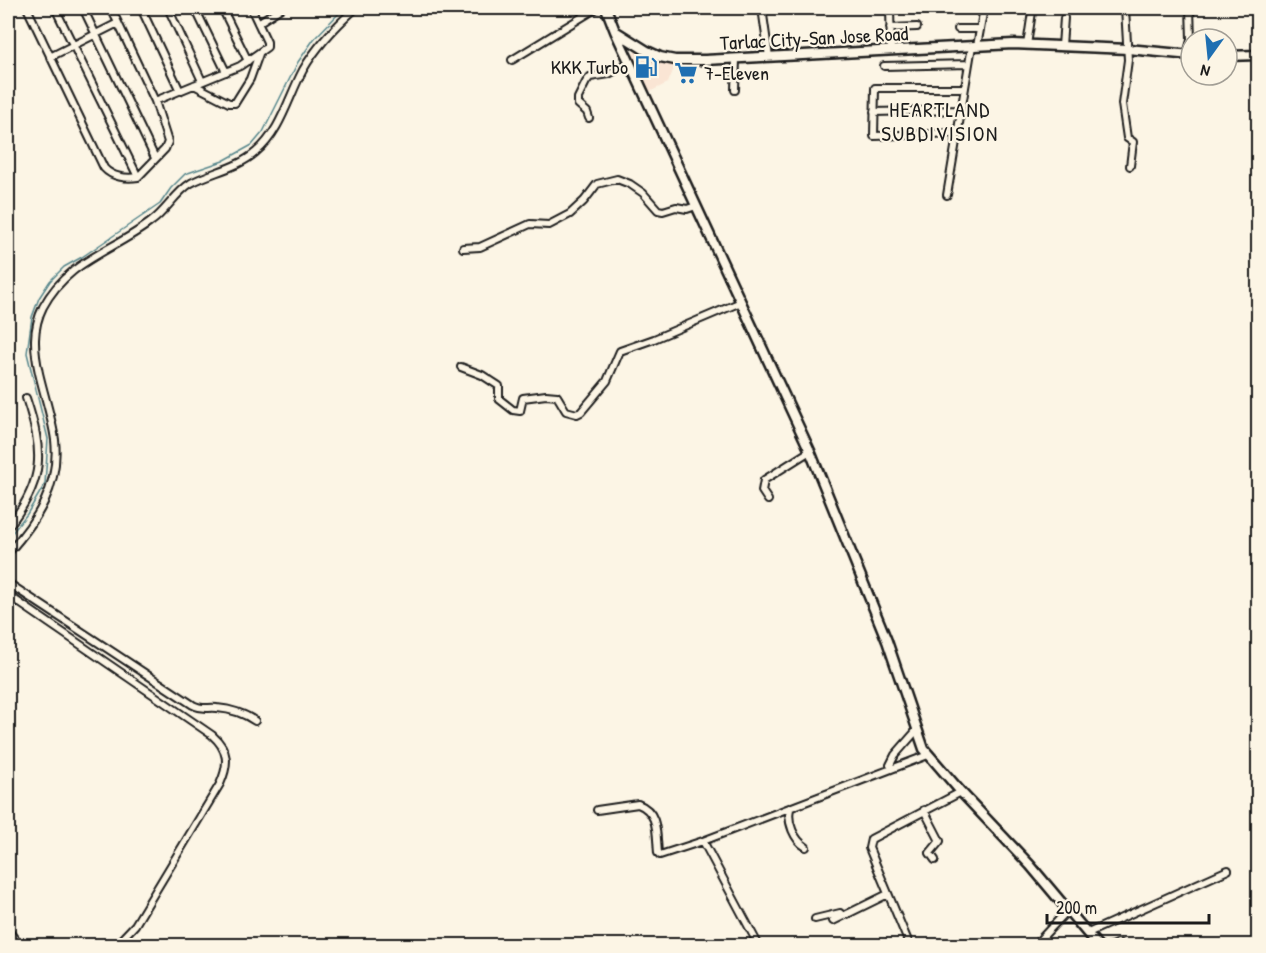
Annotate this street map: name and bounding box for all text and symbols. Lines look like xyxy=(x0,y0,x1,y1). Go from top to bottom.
street label: Tarlac City-San Jose Road xyxy=(719,19,909,56)
north arrow xyxy=(1179,27,1239,87)
place label: KKK Turbo xyxy=(551,53,628,80)
fuel station icon: KKK Turbo xyxy=(633,54,659,80)
place label: 7-Eleven xyxy=(704,59,769,86)
supermarket icon: 7-Eleven xyxy=(673,60,699,86)
text: N xyxy=(1198,60,1212,83)
district label: HEARTLAND SUBDIVISION xyxy=(881,95,999,148)
scale bar xyxy=(1047,887,1209,925)
text: 200 m xyxy=(1056,895,1097,920)

